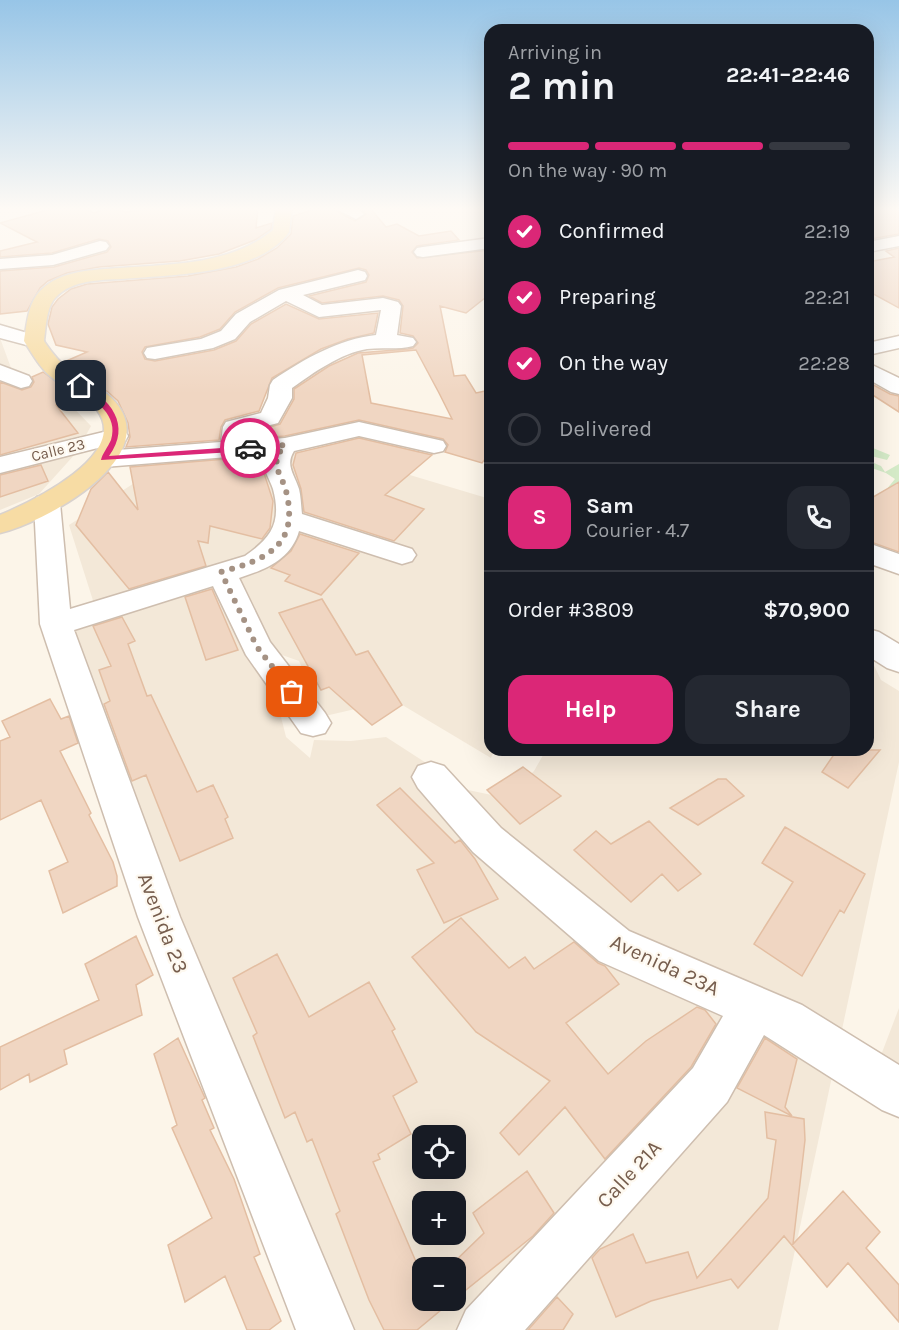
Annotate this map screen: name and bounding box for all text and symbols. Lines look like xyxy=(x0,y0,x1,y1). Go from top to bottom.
text: Arriving in xyxy=(508,41,602,64)
text: 22:41–22:46 xyxy=(726,62,850,88)
text: 2 min xyxy=(508,63,616,109)
text: On the way · 90 m xyxy=(508,159,667,182)
icon: check xyxy=(508,215,541,248)
text: Confirmed xyxy=(559,218,665,244)
text: 22:19 xyxy=(804,220,850,243)
icon: check xyxy=(508,281,541,314)
text: Preparing xyxy=(559,284,656,310)
text: 22:21 xyxy=(804,286,850,309)
icon: check xyxy=(508,347,541,380)
text: On the way xyxy=(559,350,668,376)
text: 22:28 xyxy=(798,352,850,375)
pin xyxy=(55,360,106,411)
icon: home xyxy=(64,369,97,402)
text: Delivered xyxy=(559,416,652,442)
courier xyxy=(220,418,280,478)
icon: car xyxy=(234,432,267,465)
street label: Calle 23 xyxy=(29,435,87,465)
button: phone xyxy=(787,486,850,549)
text: Sam xyxy=(586,493,634,519)
text: S xyxy=(532,504,547,530)
text: Courier · 4.7 xyxy=(586,519,689,542)
text: Order #3809 xyxy=(508,597,634,623)
text: $70,900 xyxy=(763,597,850,623)
pin xyxy=(266,666,317,717)
icon: bag xyxy=(275,675,308,708)
button: Help xyxy=(508,675,673,744)
button: Share xyxy=(685,675,850,744)
street label: Avenida 23 xyxy=(133,869,193,977)
street label: Avenida 23A xyxy=(607,929,723,1001)
map controls xyxy=(412,1125,466,1311)
button: locate xyxy=(412,1125,466,1179)
street label: Calle 21A xyxy=(592,1135,666,1213)
button: + xyxy=(412,1191,466,1245)
button: − xyxy=(412,1257,466,1311)

